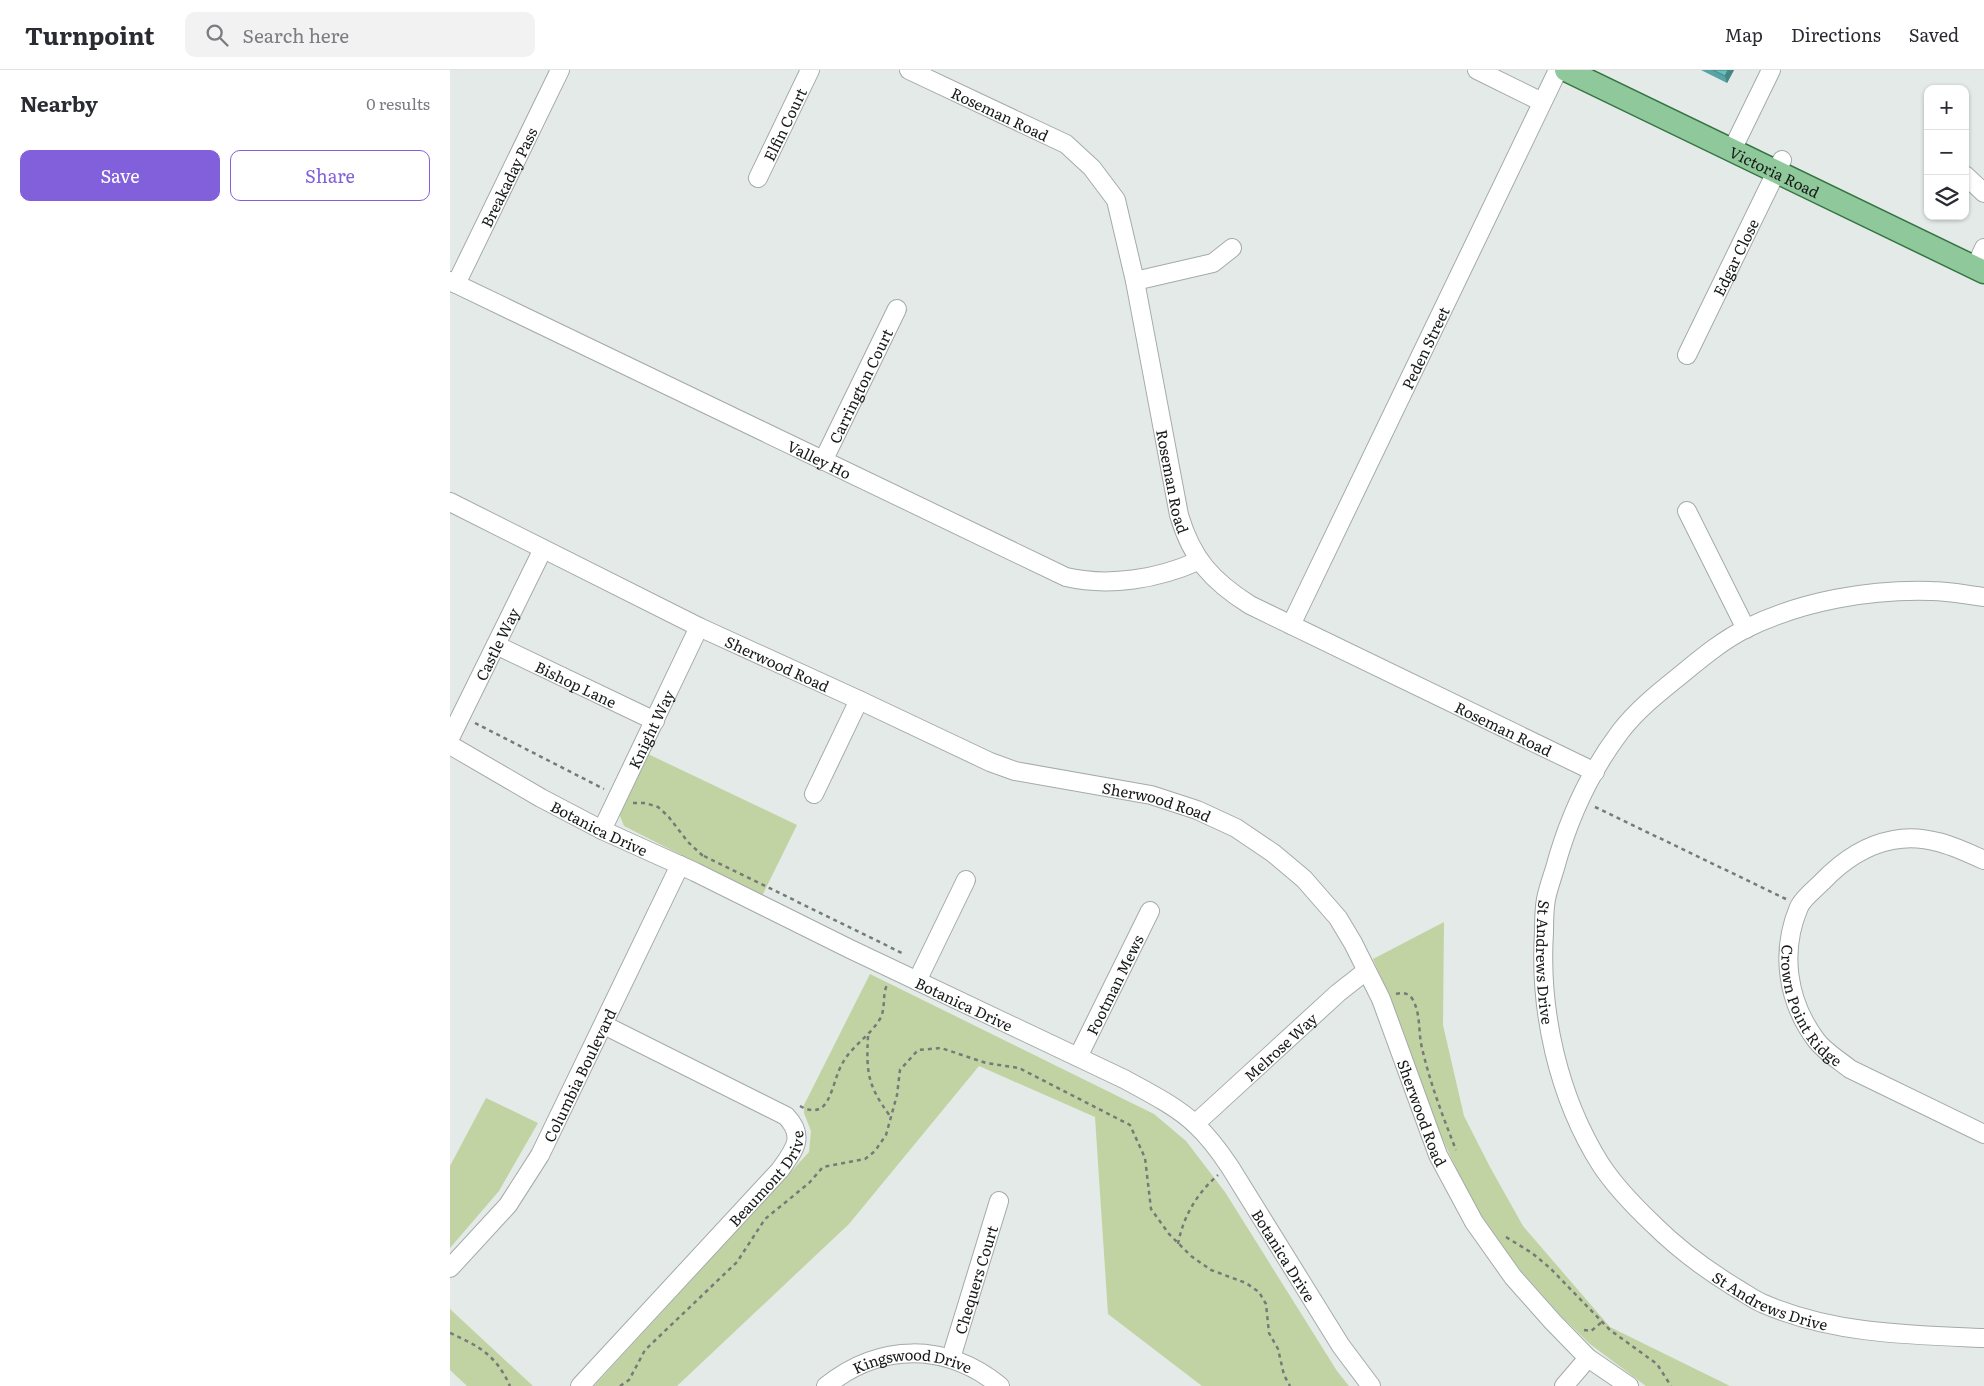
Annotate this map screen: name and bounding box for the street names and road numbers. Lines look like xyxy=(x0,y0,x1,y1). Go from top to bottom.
street label: Roseman Road xyxy=(948,80,1053,146)
street label: Elfin Court xyxy=(757,83,811,164)
street label: Breakaday Pass xyxy=(474,123,542,231)
street label: Victoria Road xyxy=(1726,139,1824,203)
street label: Edgar Close xyxy=(1706,214,1763,300)
street label: Peden Street xyxy=(1395,302,1454,393)
street label: Carrington Court xyxy=(822,324,898,447)
street label: Roseman Road xyxy=(1152,427,1196,537)
street label: Valley Ho xyxy=(784,433,856,484)
street label: Castle Way xyxy=(469,603,524,684)
street label: Sherwood Road xyxy=(722,629,834,697)
street label: Bishop Lane xyxy=(532,654,621,713)
street label: Knight Way xyxy=(622,685,679,772)
street label: Roseman Road xyxy=(1451,695,1556,761)
street label: Sherwood Road xyxy=(1100,775,1215,827)
street label: Botanica Drive xyxy=(547,794,652,861)
street label: St Andrews Drive xyxy=(1532,899,1560,1026)
street label: Footman Mews xyxy=(1079,930,1148,1038)
street label: Crown Point Ridge xyxy=(1777,944,1848,1071)
street label: Botanica Drive xyxy=(912,970,1017,1036)
street label: Columbia Boulevard xyxy=(537,1004,621,1146)
street label: Melrose Way xyxy=(1238,1006,1322,1086)
street label: Sherwood Road xyxy=(1392,1056,1453,1170)
street label: Beaumont Drive xyxy=(722,1129,808,1231)
street label: Botanica Drive xyxy=(1247,1204,1322,1306)
street label: Chequers Court xyxy=(947,1222,1002,1337)
street label: St Andrews Drive xyxy=(1708,1265,1830,1335)
street label: Kingswood Drive xyxy=(848,1342,977,1379)

